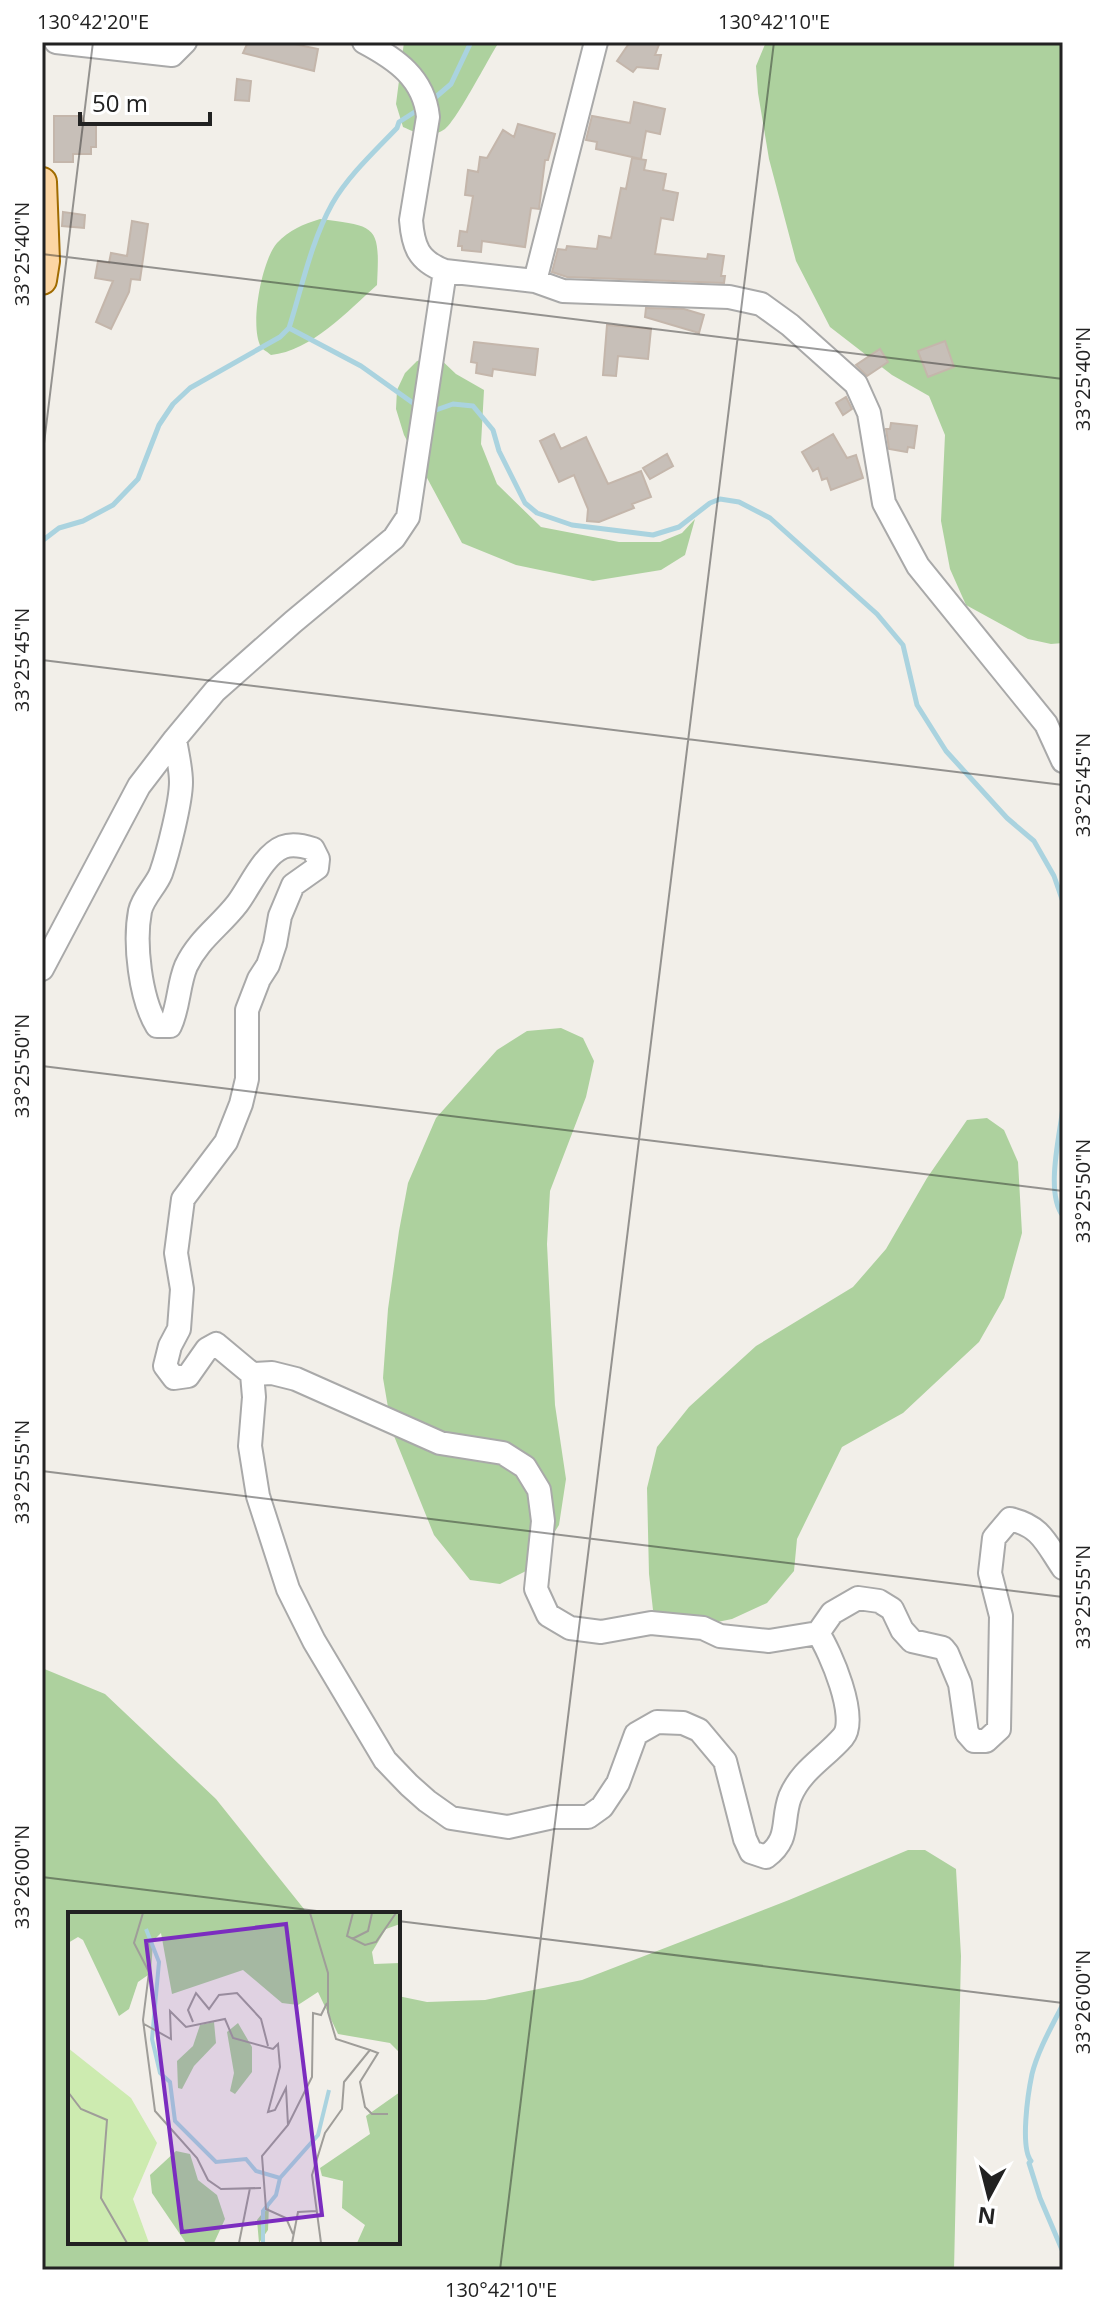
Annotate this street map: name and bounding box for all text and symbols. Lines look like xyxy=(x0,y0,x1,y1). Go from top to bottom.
text: 130°42'20"E xyxy=(37,8,149,35)
text: 130°42'10"E xyxy=(718,8,830,35)
scale bar xyxy=(80,76,210,126)
text: 50 m xyxy=(92,86,148,119)
text: 33°25'40"N xyxy=(8,202,35,306)
text: 33°25'40"N xyxy=(1069,327,1096,431)
text: 33°25'45"N xyxy=(8,608,35,712)
text: 33°25'45"N xyxy=(1069,733,1096,837)
text: 33°25'50"N xyxy=(8,1014,35,1118)
text: 33°25'50"N xyxy=(1069,1139,1096,1243)
text: 33°25'55"N xyxy=(8,1420,35,1524)
text: 33°25'55"N xyxy=(1069,1545,1096,1649)
text: 33°26'00"N xyxy=(8,1825,35,1929)
inset map xyxy=(68,1912,400,2244)
text: 33°26'00"N xyxy=(1069,1950,1096,2054)
north arrow xyxy=(949,2156,1029,2236)
text: N xyxy=(976,2201,997,2233)
text: 130°42'10"E xyxy=(445,2276,557,2303)

